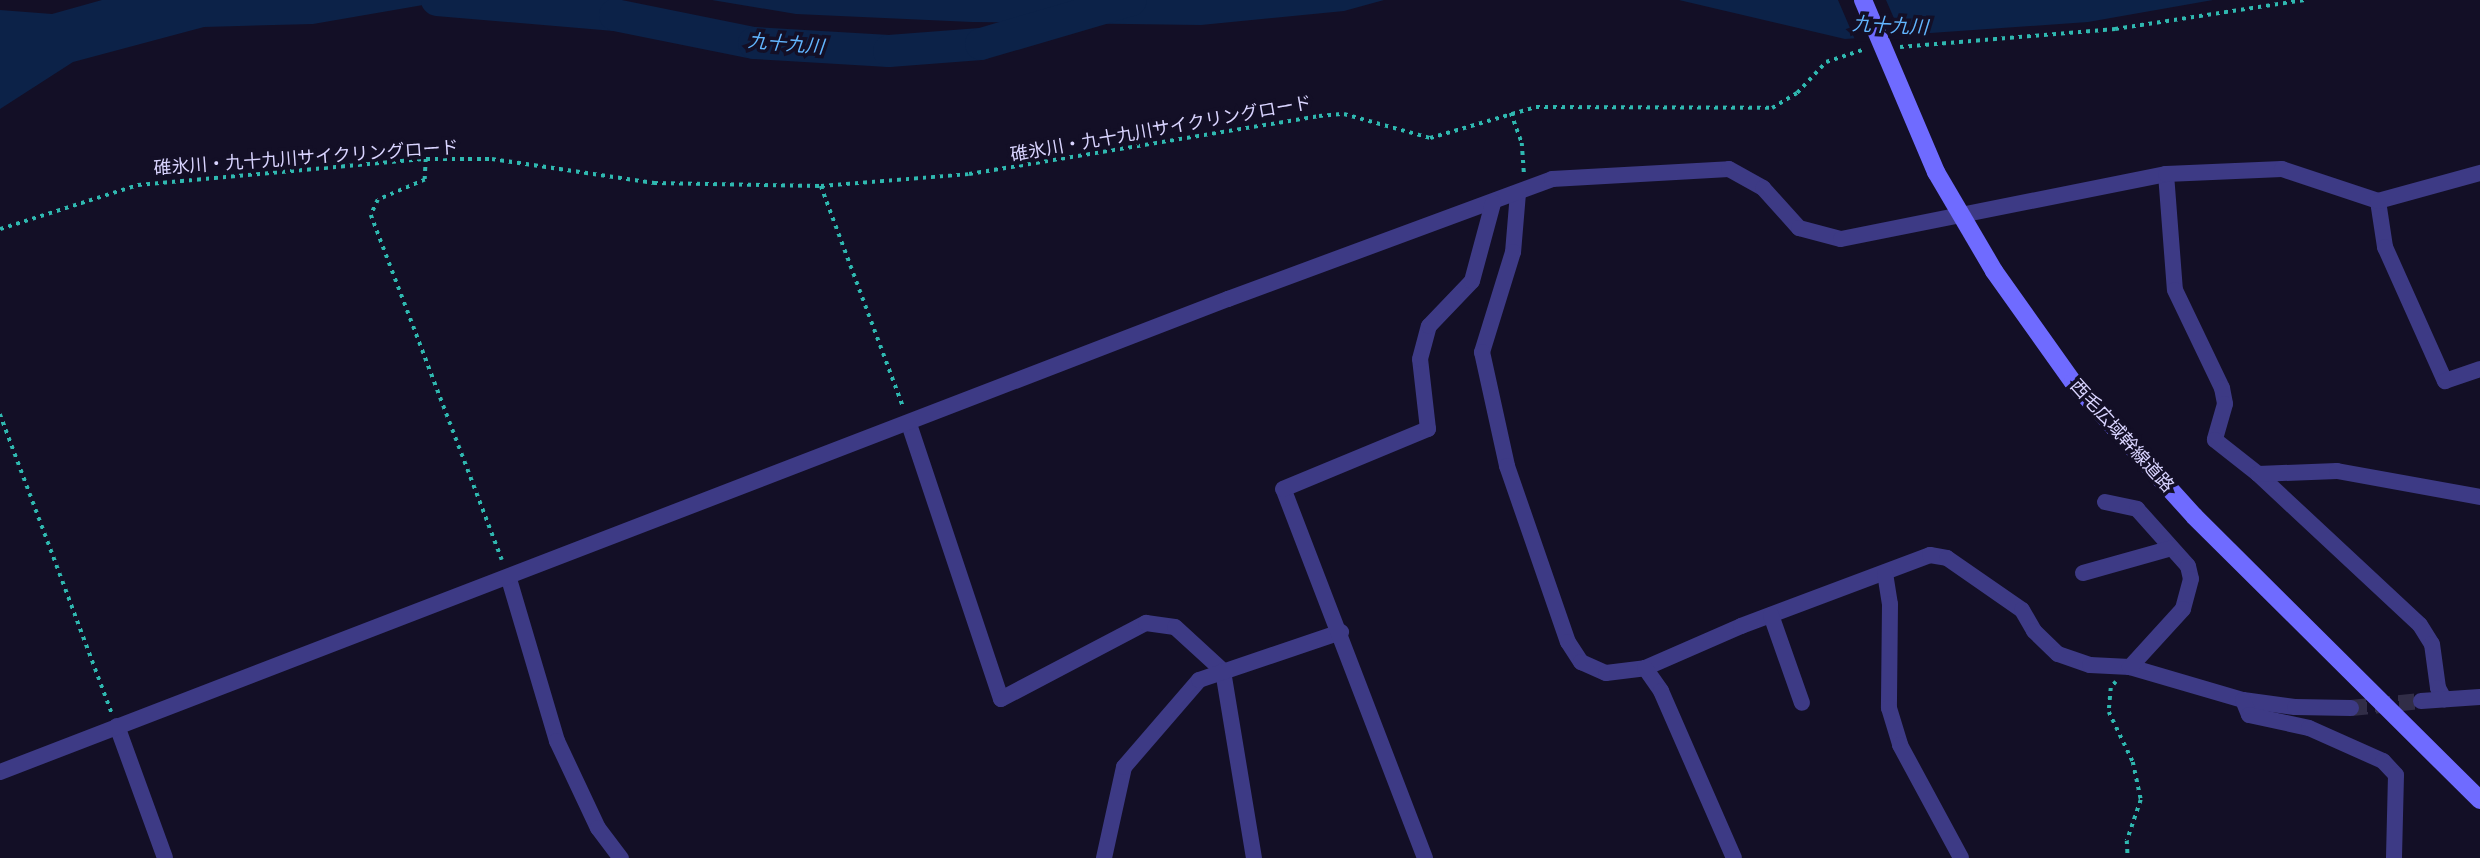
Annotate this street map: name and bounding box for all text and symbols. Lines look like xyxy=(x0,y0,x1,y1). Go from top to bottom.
water label: 九十九川 xyxy=(1851,13,1929,39)
water label: 九十九川 xyxy=(747,29,825,59)
street label: 碓氷川・九十九川サイクリングロード xyxy=(1008,92,1314,166)
street label: 碓氷川・九十九川サイクリングロード xyxy=(153,137,459,179)
street label: 西毛広域幹線道路 xyxy=(2066,375,2178,497)

